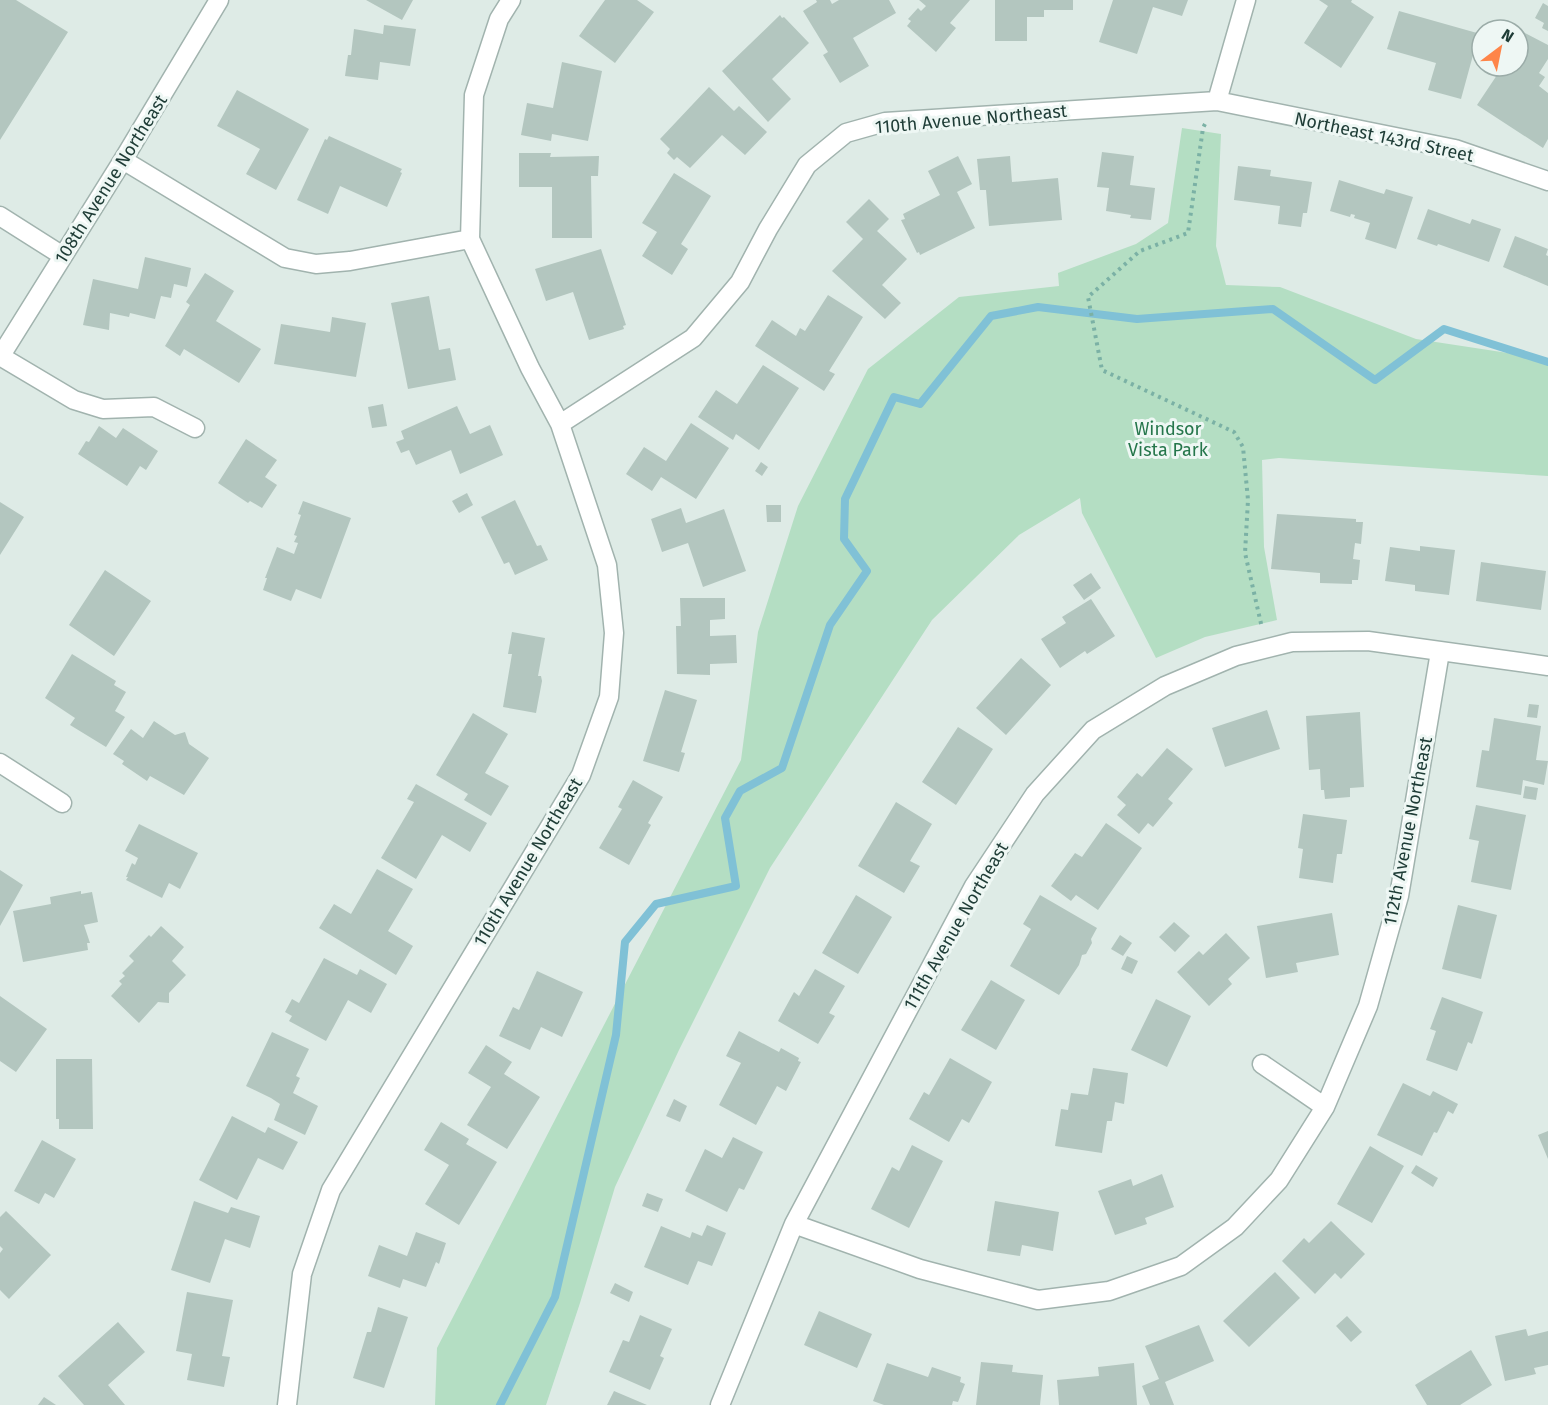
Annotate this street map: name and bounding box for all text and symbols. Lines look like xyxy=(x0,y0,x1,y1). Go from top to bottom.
north arrow xyxy=(1470,18,1530,78)
text: N xyxy=(1498,25,1517,47)
street label: 108th Avenue Northeast xyxy=(50,90,172,268)
street label: 110th Avenue Northeast xyxy=(874,100,1068,138)
street label: Northeast 143rd Street xyxy=(1292,107,1476,167)
park label: Windsor Vista Park xyxy=(1128,418,1209,461)
street label: 112th Avenue Northeast xyxy=(1379,734,1437,927)
street label: 110th Avenue Northeast xyxy=(469,773,587,950)
street label: 111th Avenue Northeast xyxy=(899,838,1013,1014)

